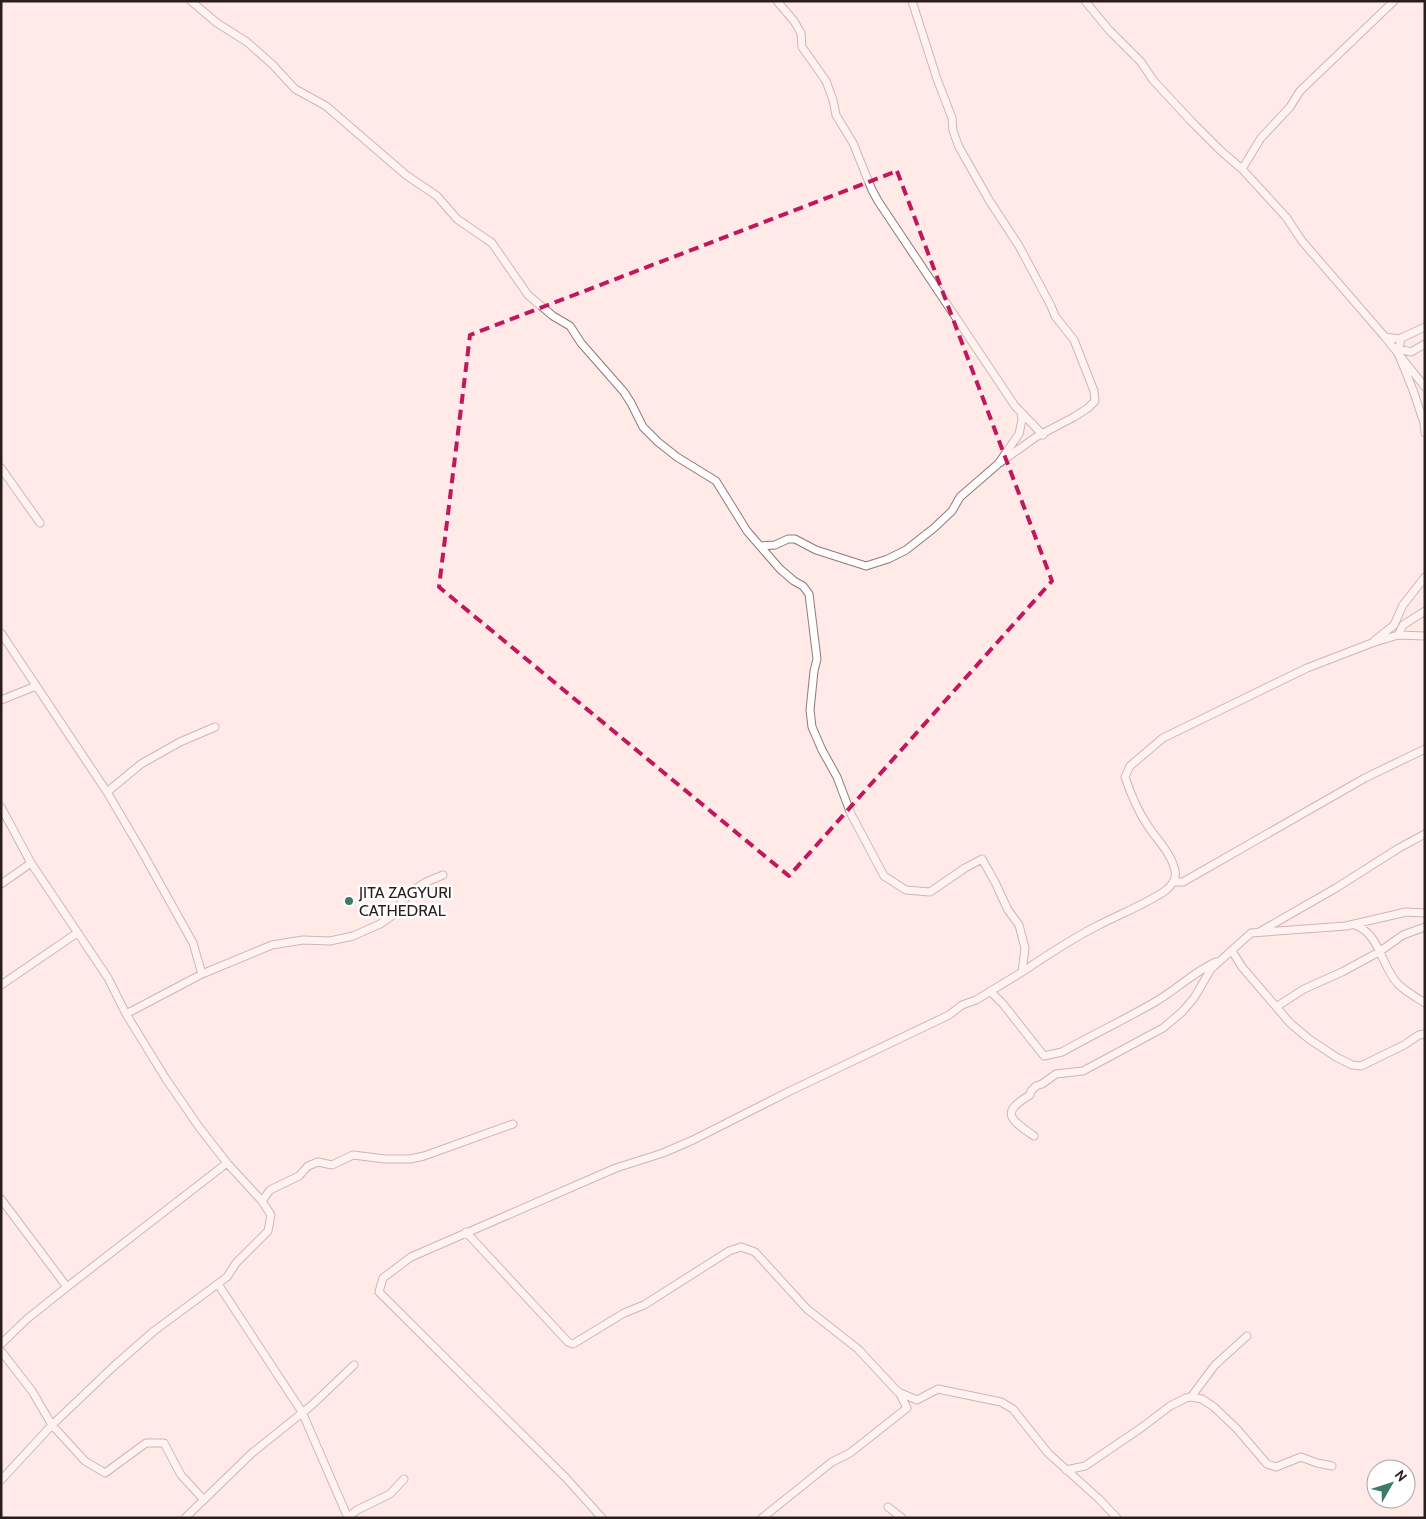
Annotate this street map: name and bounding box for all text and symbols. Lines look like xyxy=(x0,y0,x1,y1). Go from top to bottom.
place label: JITA ZAGYURI CATHEDRAL xyxy=(358,883,452,920)
marker: JITA ZAGYURI CATHEDRAL xyxy=(343,895,355,907)
north arrow xyxy=(1366,1459,1416,1509)
text: N xyxy=(1391,1466,1411,1485)

